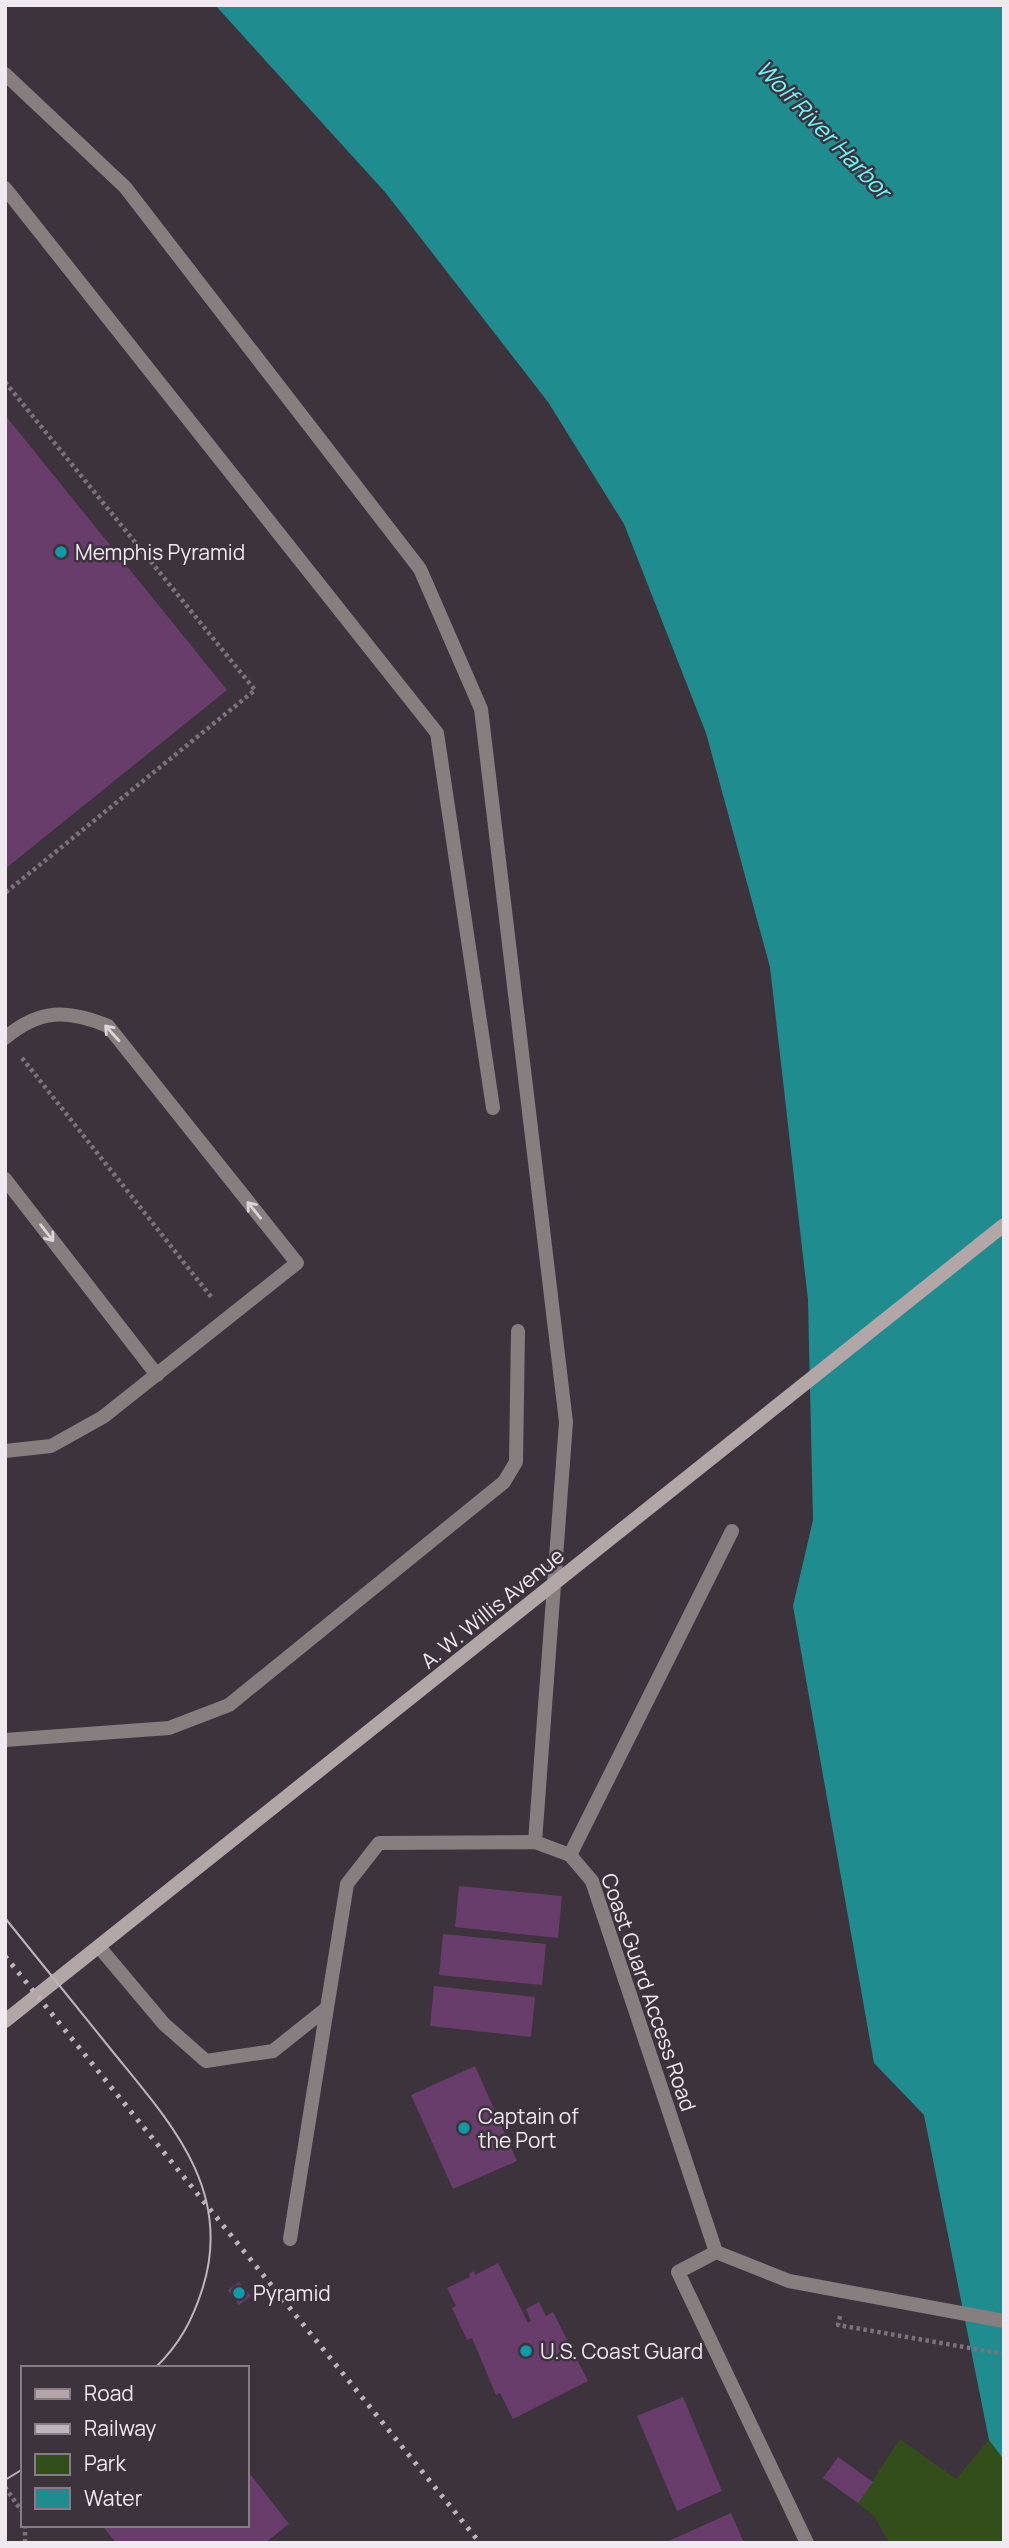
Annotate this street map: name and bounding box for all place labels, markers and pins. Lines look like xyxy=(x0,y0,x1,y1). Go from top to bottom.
place label: Memphis Pyramid xyxy=(75,538,245,566)
marker: Memphis Pyramid xyxy=(53,544,69,560)
place label: Captain of the Port xyxy=(478,2102,579,2154)
marker: Captain of the Port xyxy=(456,2120,472,2136)
place label: Pyramid xyxy=(253,2279,331,2307)
marker: Pyramid xyxy=(231,2285,247,2301)
place label: U.S. Coast Guard xyxy=(540,2337,703,2365)
marker: U.S. Coast Guard xyxy=(518,2343,534,2359)

